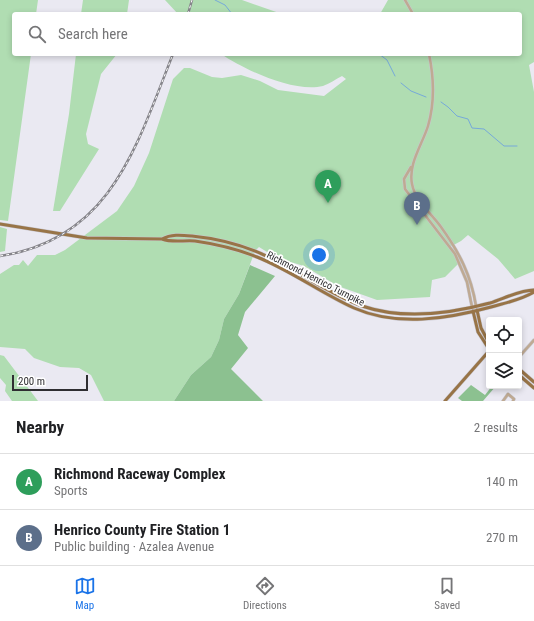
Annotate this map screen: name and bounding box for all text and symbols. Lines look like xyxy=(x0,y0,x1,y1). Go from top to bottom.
search box xyxy=(12,12,522,56)
icon: search xyxy=(26,23,48,45)
text: Search here xyxy=(58,25,128,43)
pin: A xyxy=(315,170,341,203)
pin: B xyxy=(404,192,430,225)
your location xyxy=(309,245,329,265)
street label: Richmond Henrico Turnpike xyxy=(265,249,367,308)
map controls xyxy=(486,317,522,389)
button: locate xyxy=(486,317,522,353)
button: layers xyxy=(486,353,522,389)
scale bar xyxy=(12,373,88,392)
text: 200 m xyxy=(18,375,45,388)
text: Nearby xyxy=(16,417,64,437)
text: 2 results xyxy=(474,420,518,435)
text: Richmond Raceway Complex xyxy=(54,465,226,483)
text: A xyxy=(25,474,33,489)
text: 140 m xyxy=(486,474,518,489)
text: Sports xyxy=(54,483,88,498)
text: Henrico County Fire Station 1 xyxy=(54,521,230,539)
text: B xyxy=(25,530,33,545)
text: 270 m xyxy=(486,530,518,545)
text: Public building · Azalea Avenue xyxy=(54,539,214,554)
tab: Map xyxy=(74,575,96,612)
tab: Directions xyxy=(243,575,287,612)
tab: Saved xyxy=(434,575,460,612)

